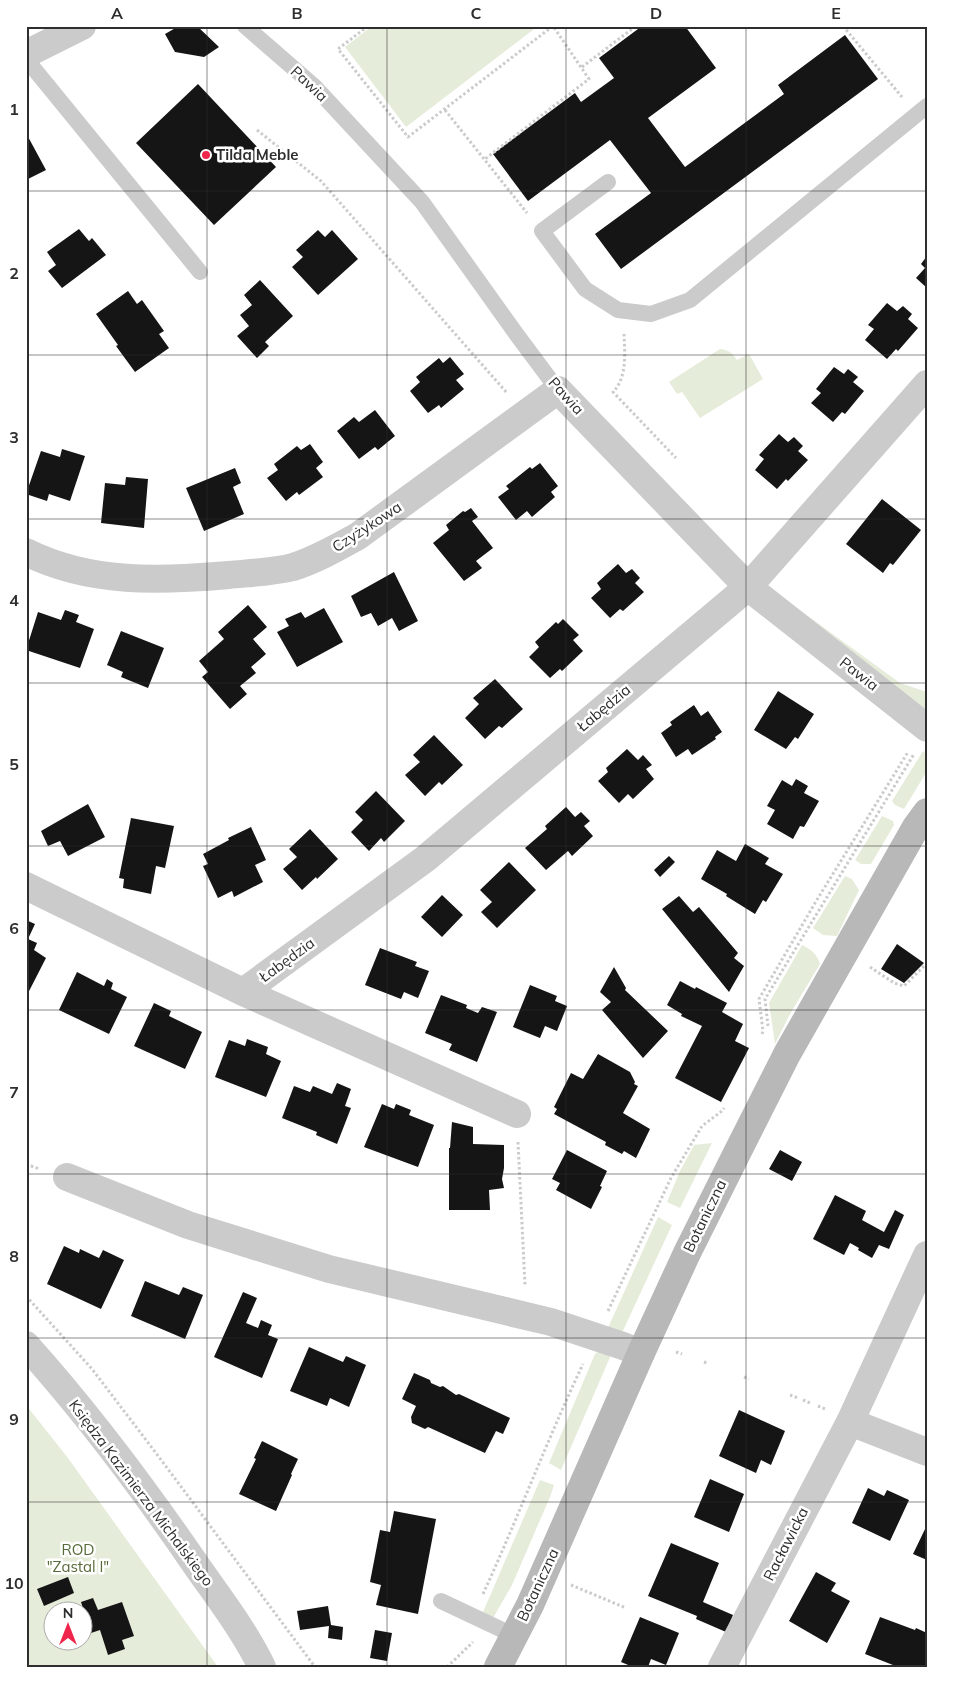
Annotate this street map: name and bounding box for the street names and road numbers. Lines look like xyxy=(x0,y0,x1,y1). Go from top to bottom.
street label: Pawia xyxy=(287,62,332,106)
street label: Pawia xyxy=(545,373,588,418)
street label: Czyżykowa xyxy=(328,497,405,556)
street label: Pawia xyxy=(836,653,882,695)
street label: Łabędzia xyxy=(572,680,634,736)
street label: Łabędzia xyxy=(255,933,318,987)
street label: Botaniczna xyxy=(679,1176,730,1255)
street label: Księdza Kazimierza Michalskiego xyxy=(65,1396,218,1590)
street label: Racławicka xyxy=(759,1504,812,1584)
street label: Botaniczna xyxy=(512,1545,563,1624)

